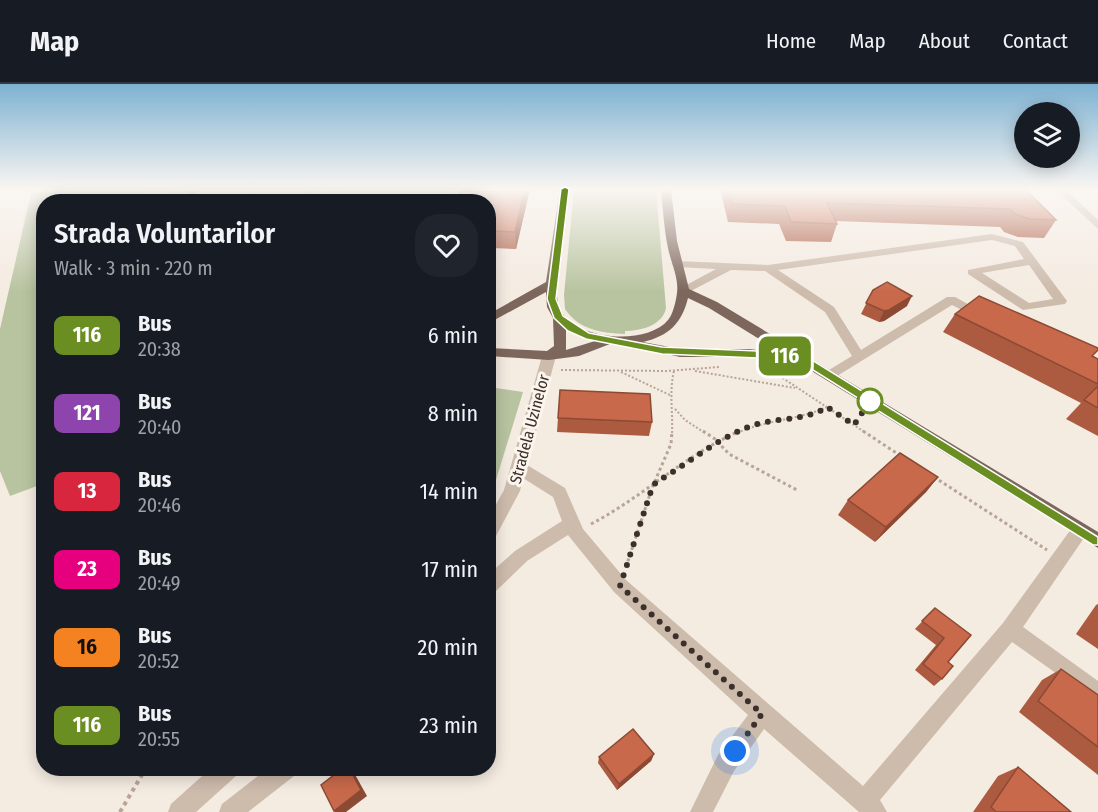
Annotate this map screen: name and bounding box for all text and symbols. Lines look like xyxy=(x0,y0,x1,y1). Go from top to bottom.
text: Map xyxy=(30,25,79,58)
text: Home xyxy=(766,28,816,54)
text: Map xyxy=(849,28,886,54)
text: About xyxy=(919,28,970,54)
text: Contact xyxy=(1003,28,1068,54)
map controls xyxy=(1014,102,1080,168)
button: layers xyxy=(1014,102,1080,168)
button: heart xyxy=(415,214,478,277)
text: Strada Voluntarilor xyxy=(54,217,275,250)
text: Walk · 3 min · 220 m xyxy=(54,256,213,280)
text: Bus xyxy=(138,310,171,337)
text: 116 xyxy=(73,322,101,348)
text: 6 min xyxy=(428,322,478,349)
line badge: 116 xyxy=(750,336,820,376)
text: 20:38 xyxy=(138,337,181,361)
text: 116 xyxy=(771,343,799,369)
street label: Stradela Uzinelor xyxy=(506,372,553,486)
text: Bus xyxy=(138,388,171,415)
unlabelled marker xyxy=(857,388,883,414)
text: 121 xyxy=(73,400,101,426)
text: 8 min xyxy=(428,400,478,427)
text: 20:40 xyxy=(138,415,181,439)
text: Bus xyxy=(138,466,171,493)
text: 13 xyxy=(78,478,96,504)
text: 14 min xyxy=(420,478,478,505)
text: 20:46 xyxy=(138,493,181,517)
text: Bus xyxy=(138,544,171,571)
text: 23 xyxy=(77,556,97,582)
text: 17 min xyxy=(421,556,478,583)
text: 20:49 xyxy=(138,571,180,595)
text: Bus xyxy=(138,622,171,649)
text: 16 xyxy=(77,634,97,660)
text: 20 min xyxy=(418,634,478,661)
text: 20:52 xyxy=(138,649,179,673)
text: Bus xyxy=(138,700,171,727)
text: 116 xyxy=(73,712,101,738)
text: 23 min xyxy=(419,712,478,739)
text: 20:55 xyxy=(138,727,180,751)
your location xyxy=(720,736,750,766)

